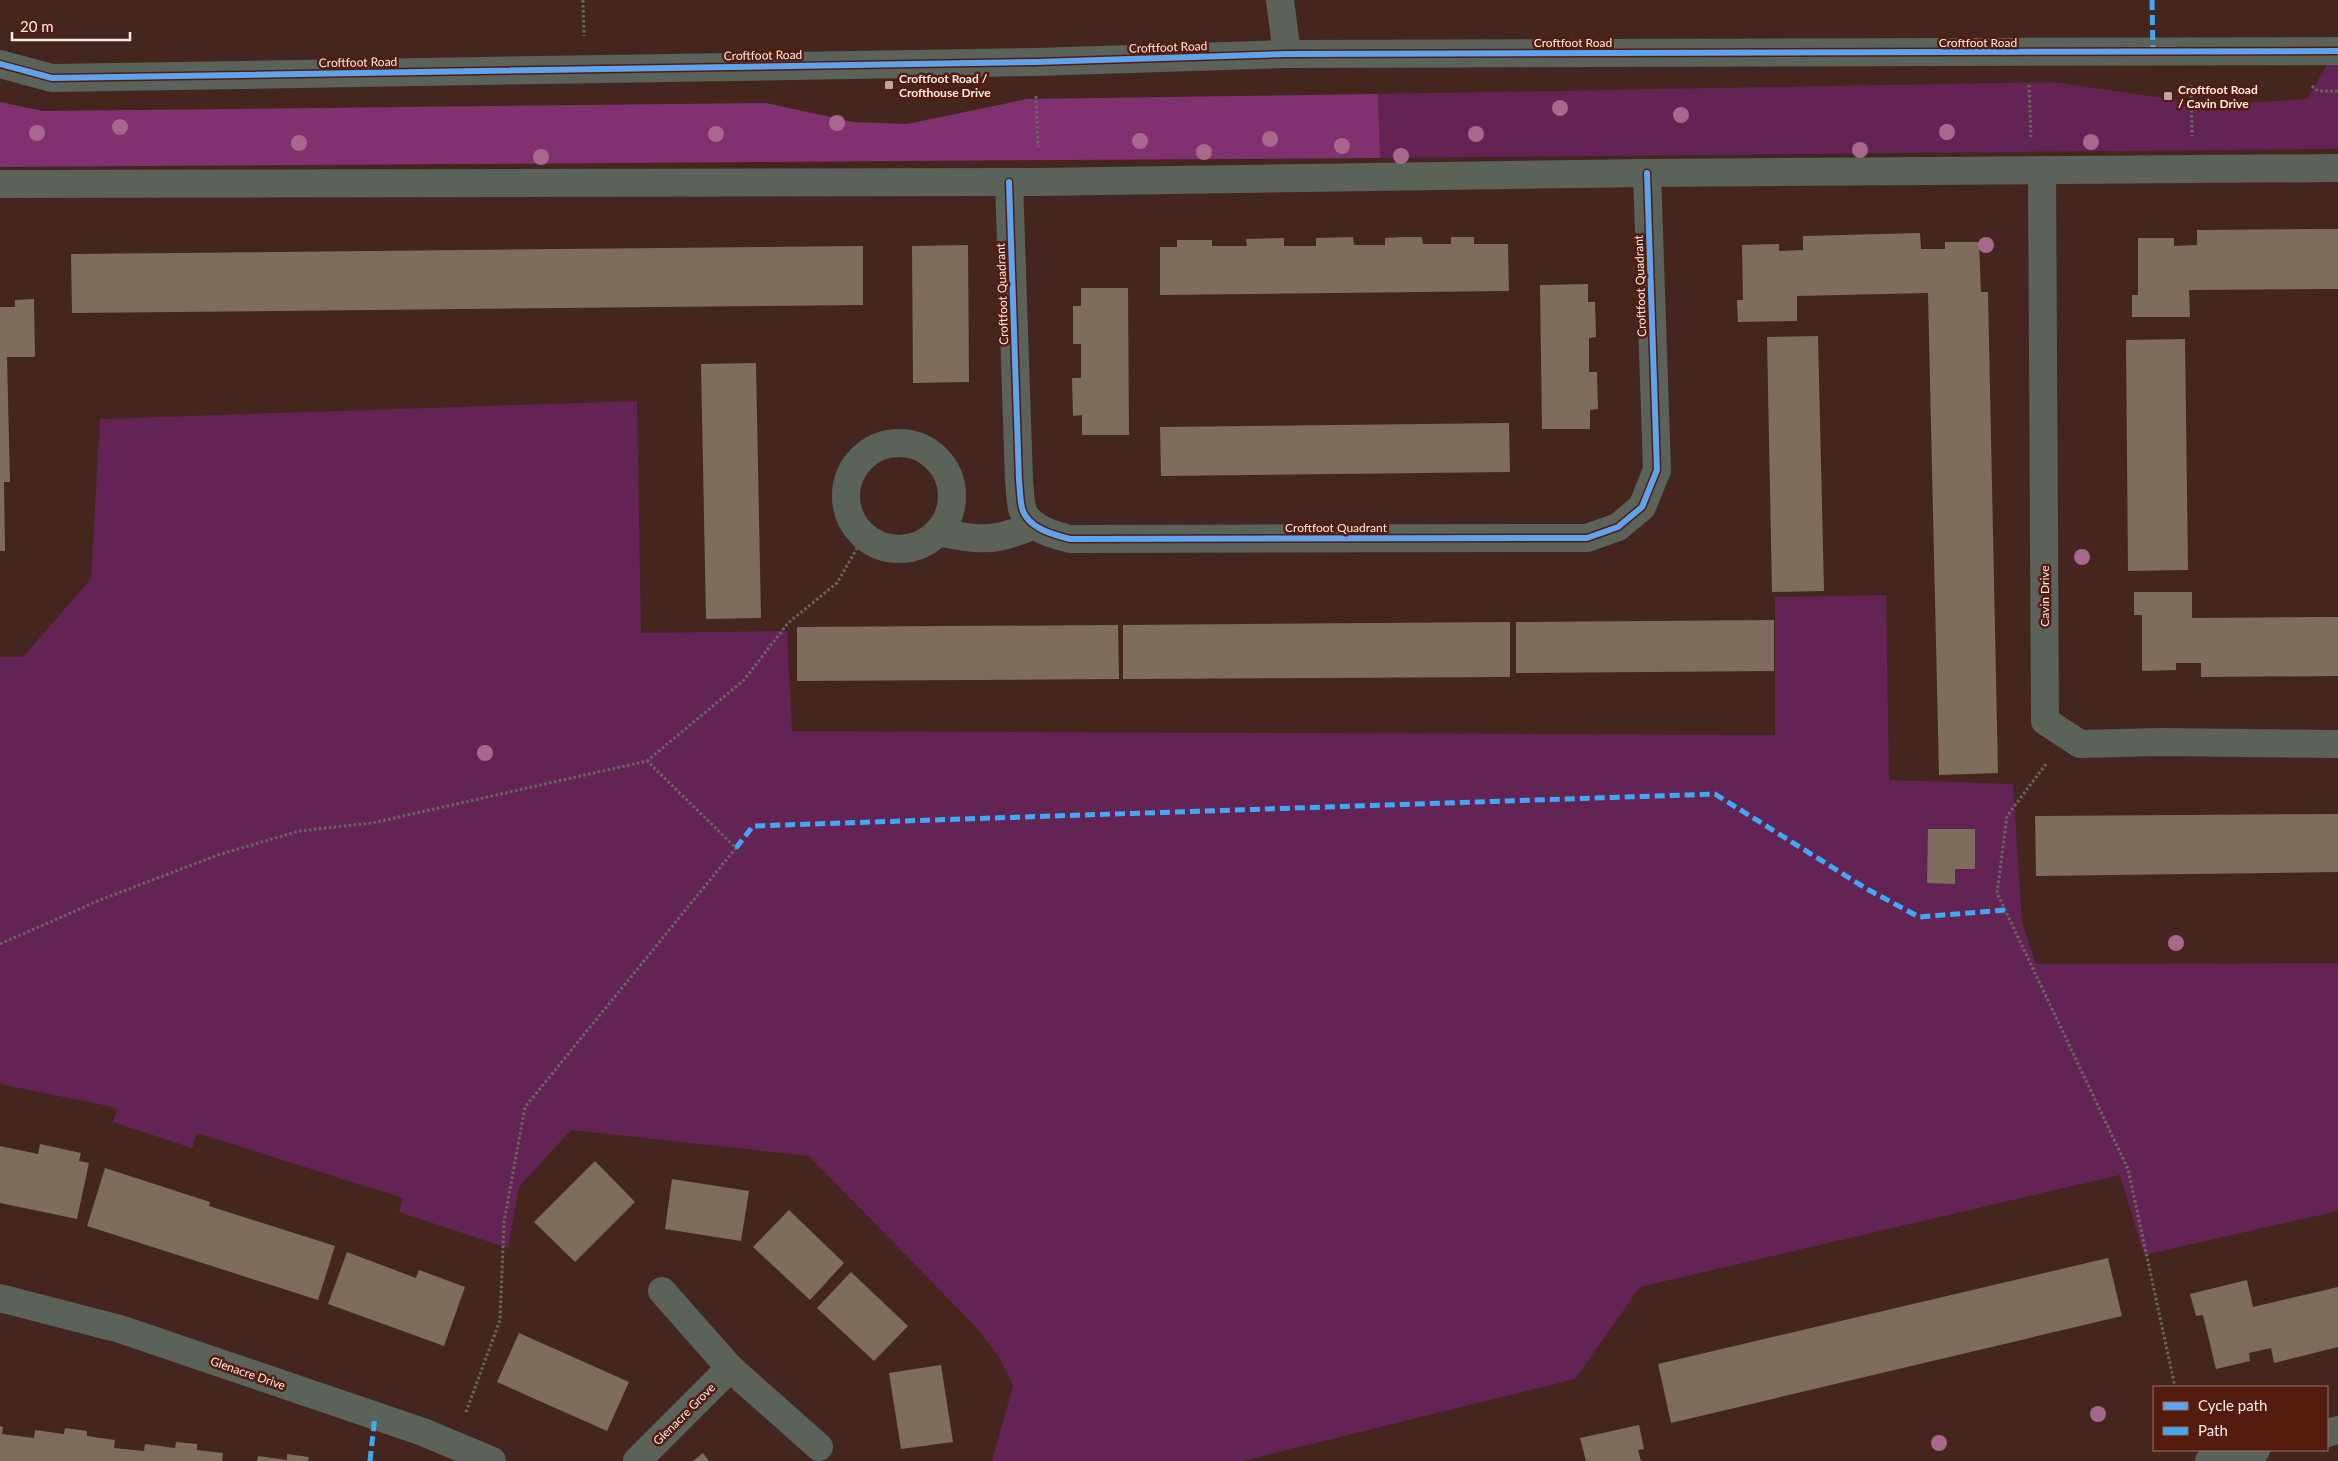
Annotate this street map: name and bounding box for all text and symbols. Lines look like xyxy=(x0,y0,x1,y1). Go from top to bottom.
scale bar xyxy=(12,10,130,42)
text: 20 m xyxy=(20,17,54,35)
street label: Croftfoot Road xyxy=(1534,35,1612,50)
street label: Croftfoot Road xyxy=(1939,35,2017,50)
street label: Croftfoot Road xyxy=(1129,38,1207,56)
street label: Croftfoot Road xyxy=(724,47,802,63)
street label: Croftfoot Road xyxy=(319,54,397,70)
place label: Croftfoot Road / Crofthouse Drive xyxy=(899,71,991,100)
marker: Croftfoot Road / Crofthouse Drive xyxy=(883,79,895,91)
place label: Croftfoot Road / Cavin Drive xyxy=(2178,82,2258,111)
marker: Croftfoot Road / Cavin Drive xyxy=(2162,90,2174,102)
street label: Croftfoot Quadrant xyxy=(1631,234,1649,337)
street label: Croftfoot Quadrant xyxy=(993,242,1011,345)
street label: Croftfoot Quadrant xyxy=(1285,520,1388,535)
street label: Cavin Drive xyxy=(2037,565,2052,627)
street label: Glenacre Drive xyxy=(208,1353,288,1393)
street label: Glenacre Grove xyxy=(650,1380,718,1448)
legend xyxy=(2153,1386,2328,1451)
text: Cycle path xyxy=(2198,1396,2267,1414)
text: Path xyxy=(2198,1421,2228,1439)

